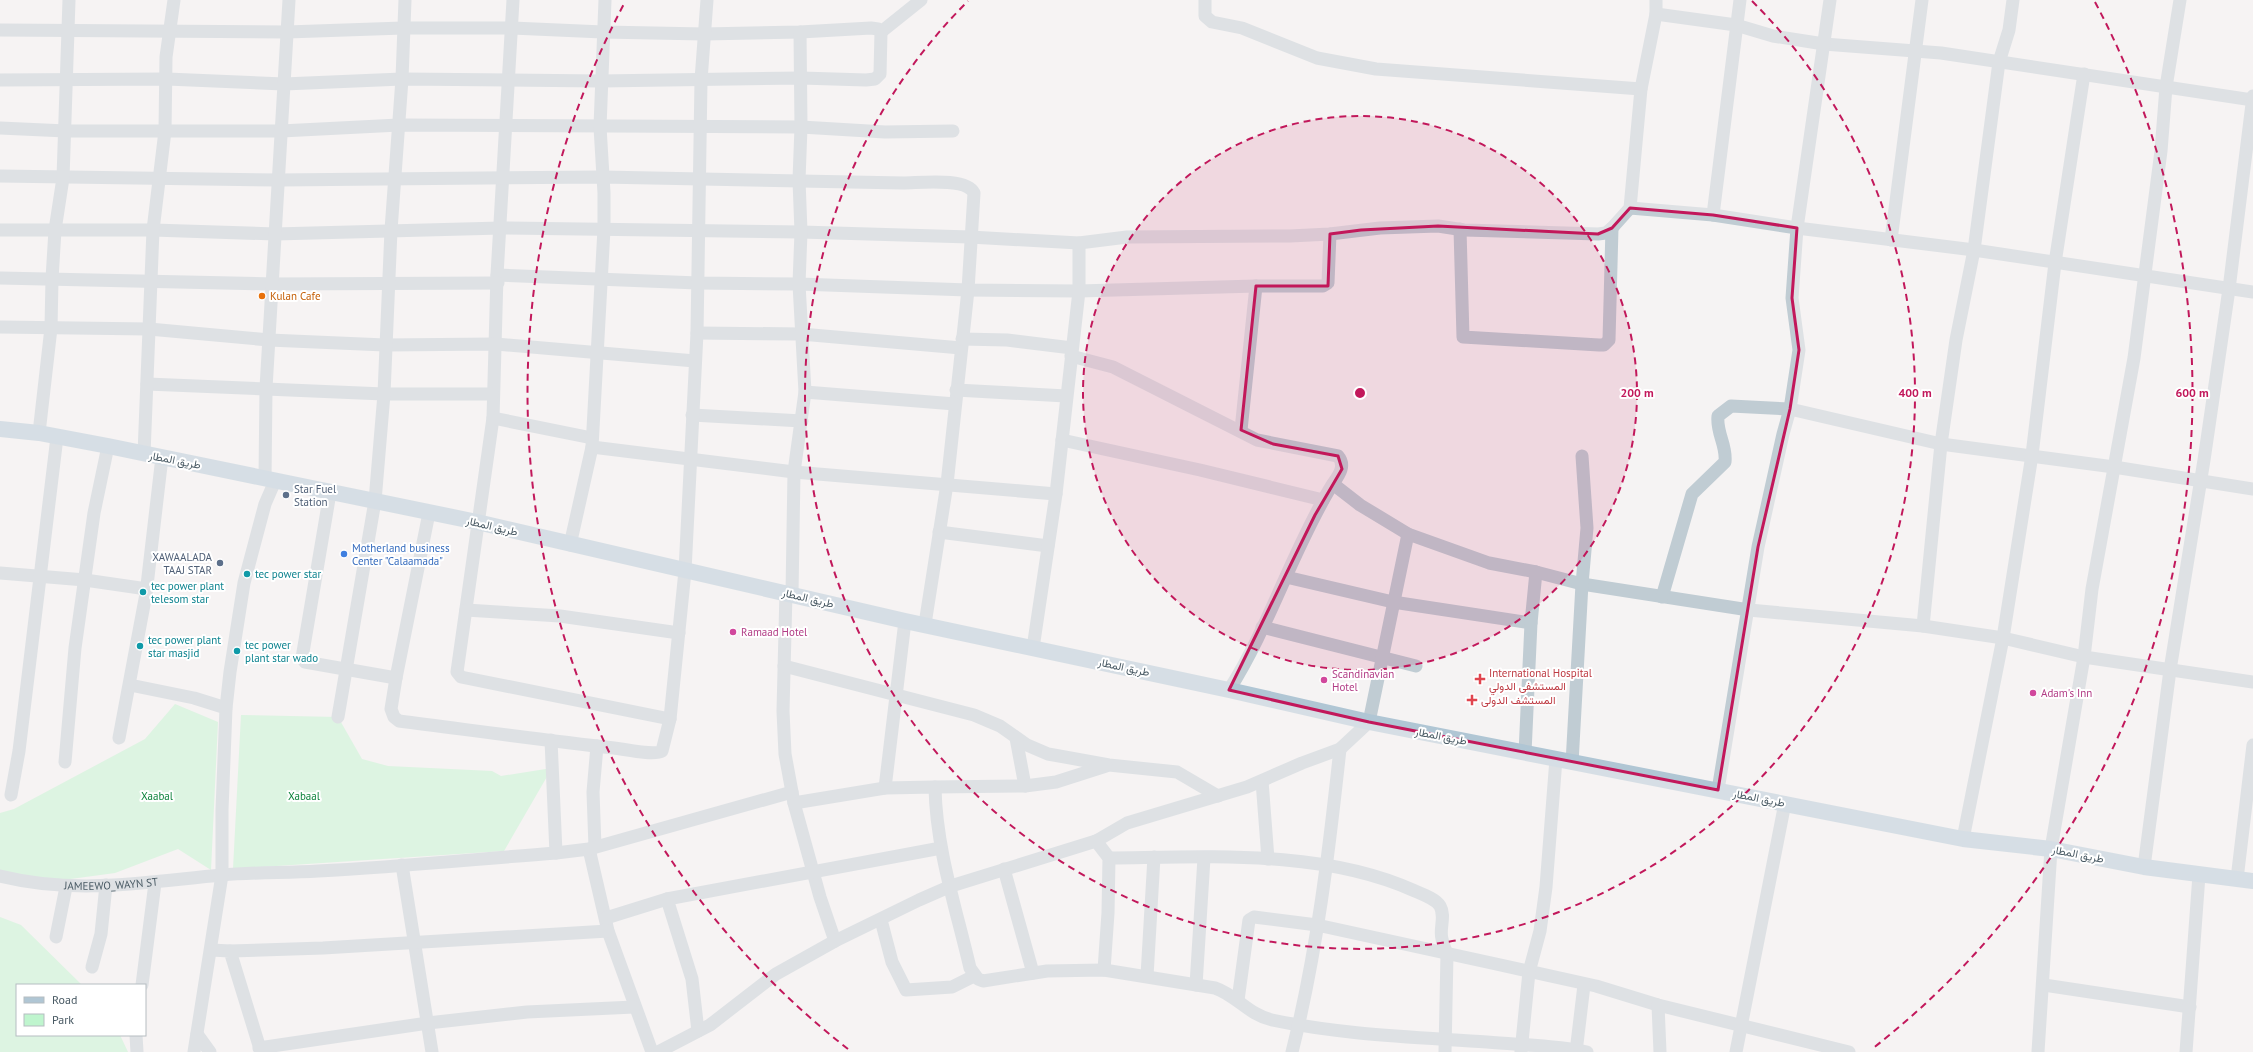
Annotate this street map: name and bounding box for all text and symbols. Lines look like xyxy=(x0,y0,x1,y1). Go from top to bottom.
place label: Kulan Cafe xyxy=(270,289,321,303)
marker: Kulan Cafe xyxy=(257,291,267,301)
text: 200 m xyxy=(1620,385,1654,400)
text: 400 m xyxy=(1898,385,1932,400)
text: 600 m xyxy=(2175,385,2209,400)
centre of rings xyxy=(1353,386,1367,400)
street label: طريق المطار xyxy=(147,448,202,472)
place label: Star Fuel Station xyxy=(294,482,337,509)
marker: Star Fuel Station xyxy=(281,490,291,500)
street label: طريق المطار xyxy=(464,513,519,539)
place label: Motherland business Center "Calaamada" xyxy=(352,541,450,568)
marker: Motherland business Center "Calaamada" xyxy=(339,549,349,559)
place label: XAWAALADA TAAJ STAR xyxy=(152,550,213,577)
marker: XAWAALADA TAAJ STAR xyxy=(215,558,225,568)
place label: tec power star xyxy=(255,567,321,581)
marker: tec power star xyxy=(242,569,252,579)
place label: tec power plant telesom star xyxy=(151,579,224,606)
street label: طريق المطار xyxy=(780,585,835,611)
marker: tec power plant telesom star xyxy=(138,587,148,597)
place label: Ramaad Hotel xyxy=(741,625,808,639)
marker: Ramaad Hotel xyxy=(728,627,738,637)
place label: tec power plant star masjid xyxy=(148,633,221,660)
place label: tec power plant star wado xyxy=(245,638,318,665)
marker: tec power plant star masjid xyxy=(135,641,145,651)
marker: tec power plant star wado xyxy=(232,646,242,656)
street label: طريق المطار xyxy=(1096,655,1151,679)
place label: International Hospital المستشفى الدولي xyxy=(1489,666,1593,696)
place label: Scandinavian Hotel xyxy=(1332,667,1394,694)
marker: International Hospital المستشفى الدولي xyxy=(1474,673,1486,685)
marker: Scandinavian Hotel xyxy=(1319,675,1329,685)
place label: Adam's Inn xyxy=(2041,686,2092,700)
marker: Adam's Inn xyxy=(2028,688,2038,698)
place label: المستشف الدولى xyxy=(1481,693,1555,707)
marker: المستشف الدولى xyxy=(1466,694,1478,706)
street label: طريق المطار xyxy=(1413,724,1468,748)
street label: طريق المطار xyxy=(1731,786,1786,810)
park label: Xaabal xyxy=(141,789,174,803)
park label: Xabaal xyxy=(288,789,321,803)
street label: طريق المطار xyxy=(2050,842,2105,866)
street label: JAMEEWO_WAYN ST xyxy=(63,875,159,893)
legend xyxy=(16,984,146,1036)
text: Road xyxy=(52,992,77,1007)
text: Park xyxy=(52,1012,74,1027)

